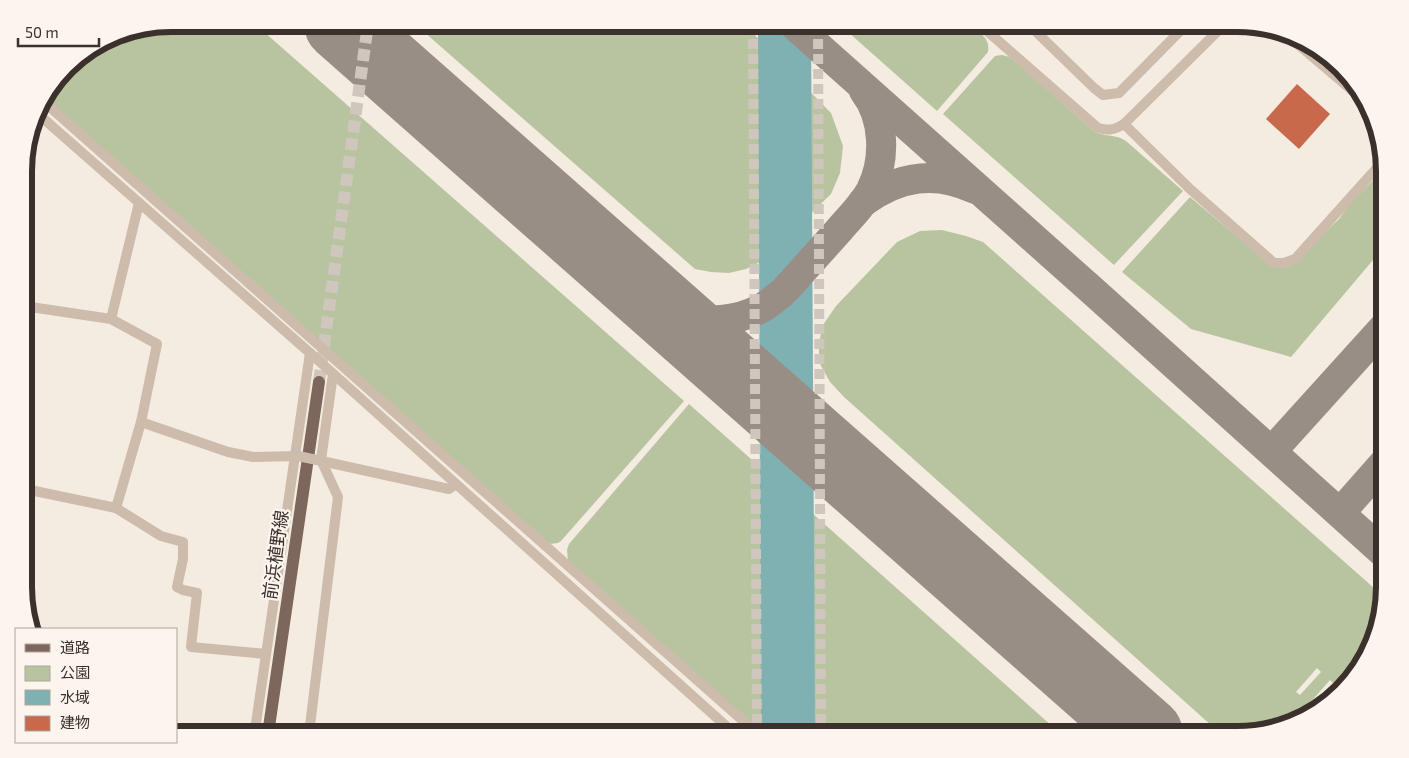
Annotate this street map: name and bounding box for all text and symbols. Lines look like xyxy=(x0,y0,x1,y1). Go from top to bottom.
scale bar xyxy=(18,15,99,47)
text: 50 m xyxy=(25,23,59,41)
street label: 前浜植野線 xyxy=(258,509,292,601)
legend xyxy=(15,628,178,743)
text: 道路 xyxy=(60,638,90,656)
text: 公園 xyxy=(60,663,90,681)
text: 水域 xyxy=(60,688,90,706)
text: 建物 xyxy=(60,713,90,731)

